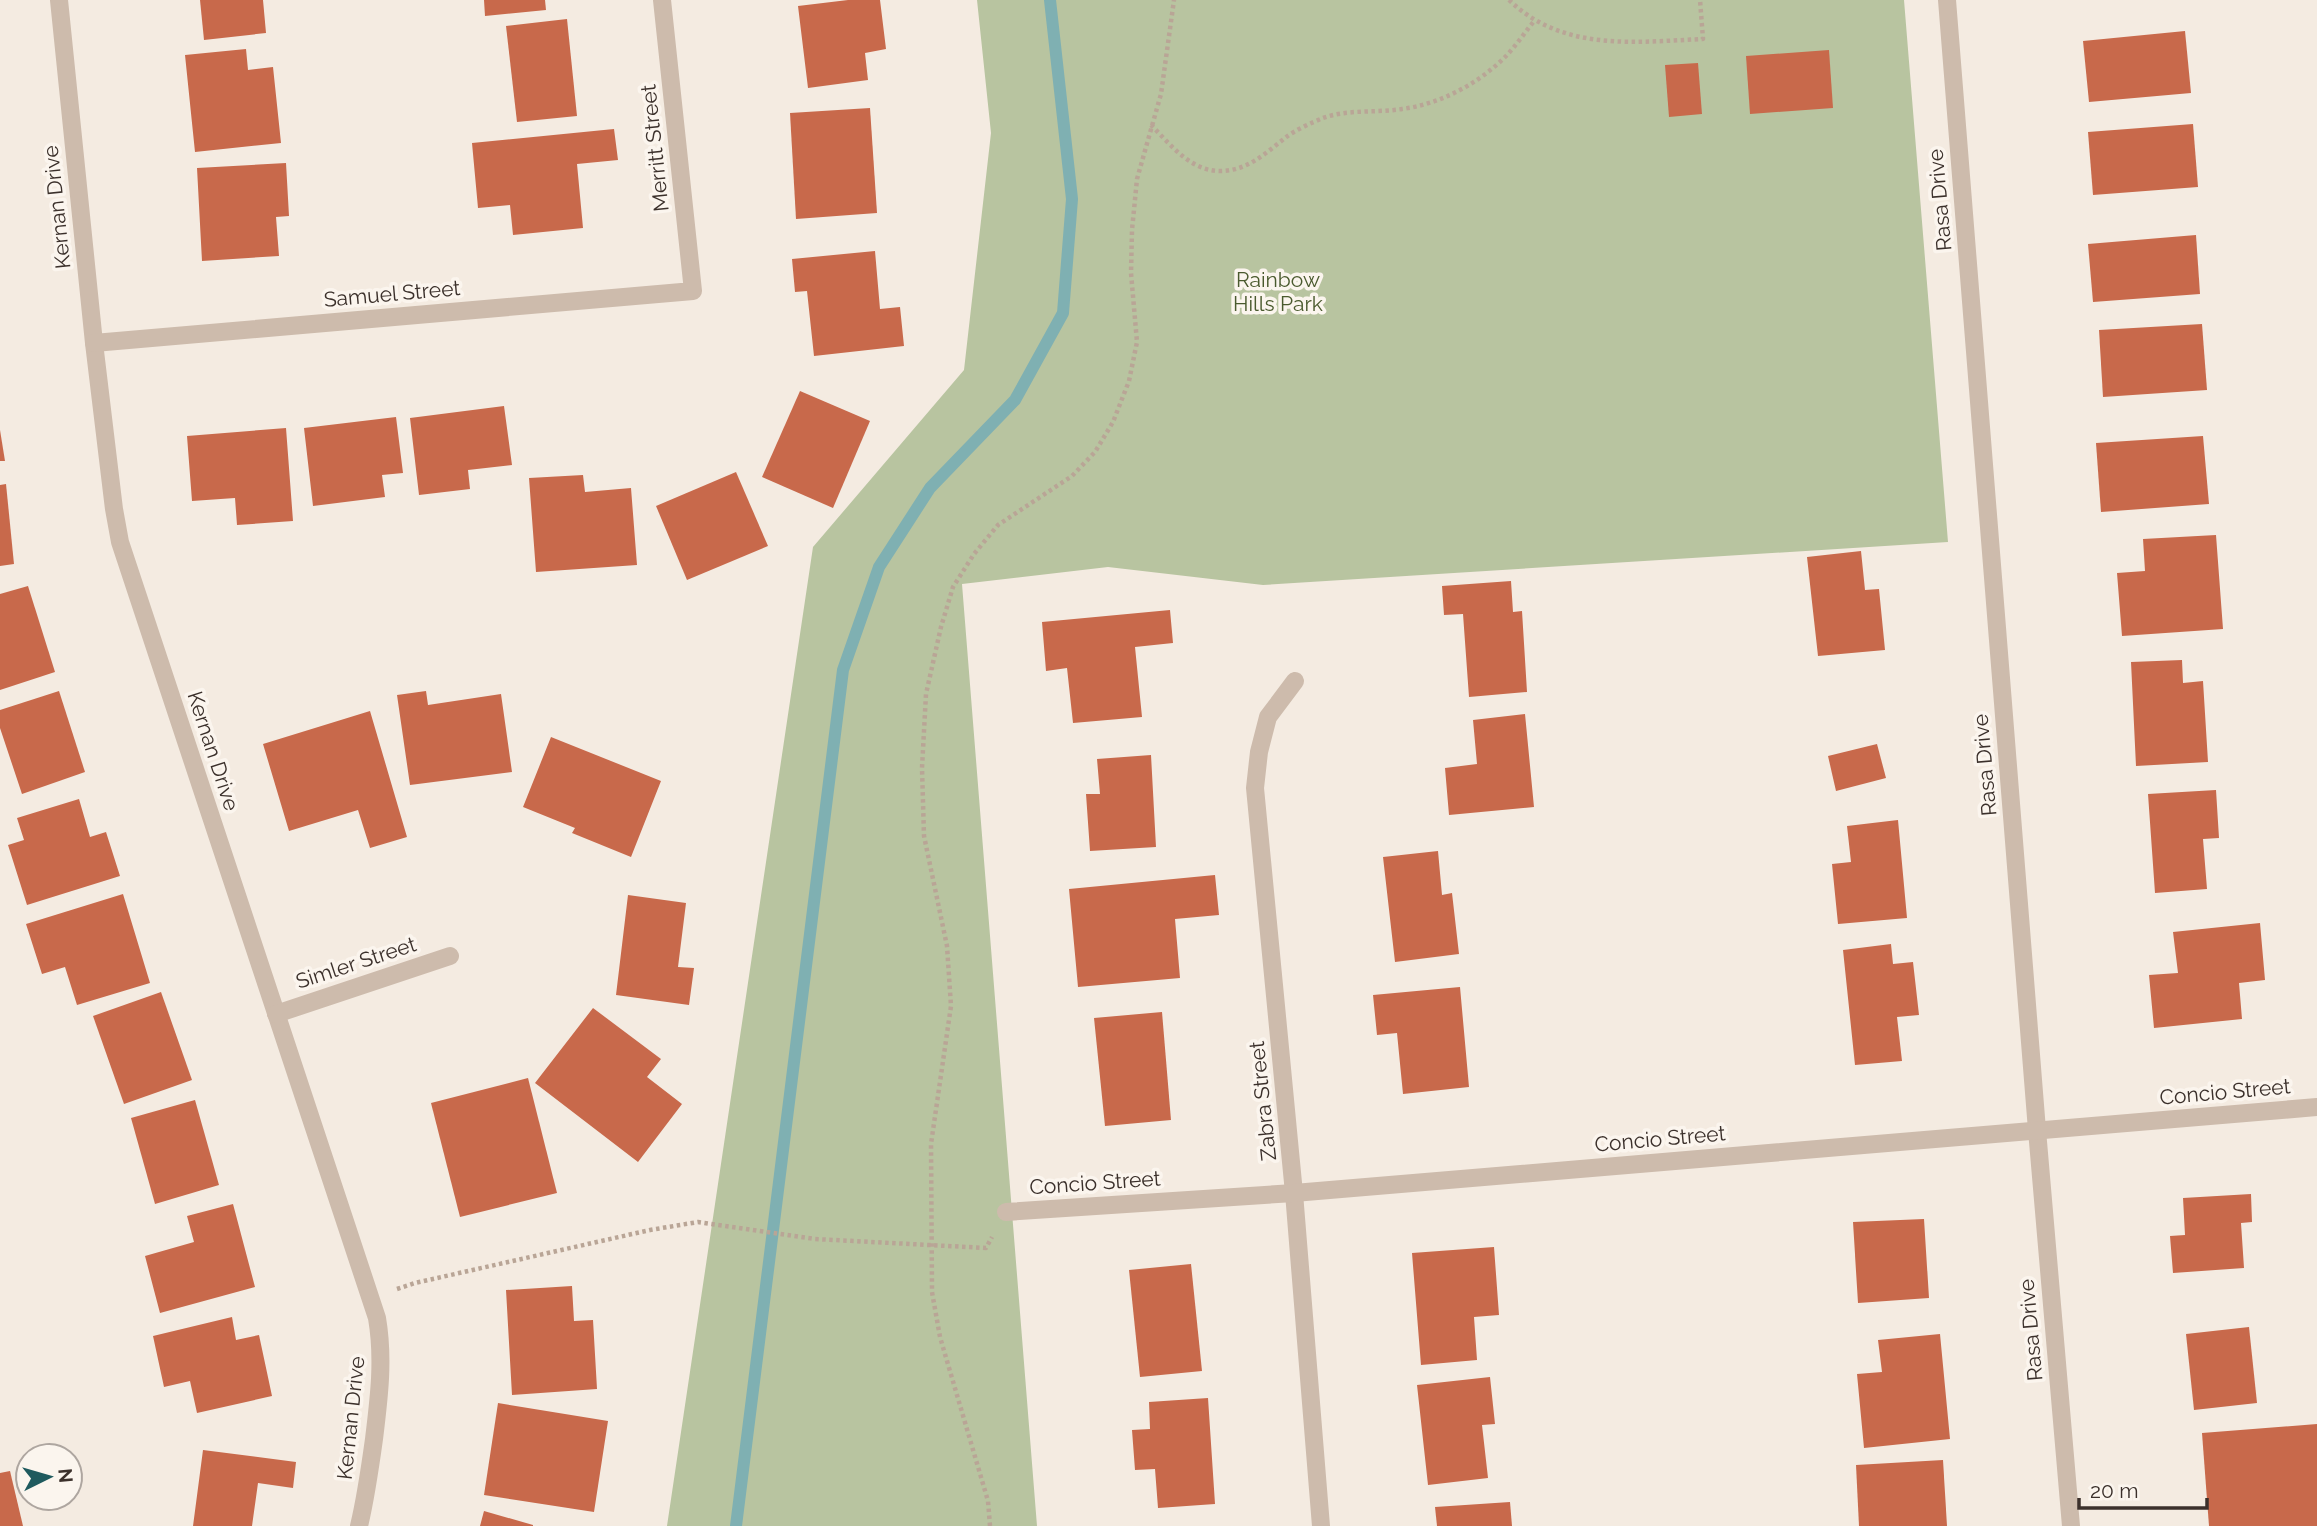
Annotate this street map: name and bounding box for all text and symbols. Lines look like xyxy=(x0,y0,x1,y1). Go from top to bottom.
street label: Merritt Street xyxy=(635,83,674,213)
street label: Kernan Drive xyxy=(38,144,75,270)
street label: Rasa Drive xyxy=(1923,148,1956,252)
park label: Rainbow Hills Park xyxy=(1233,267,1323,316)
street label: Samuel Street xyxy=(323,275,461,312)
street label: Kernan Drive xyxy=(182,688,245,814)
street label: Rasa Drive xyxy=(1968,713,2001,817)
street label: Simler Street xyxy=(292,931,419,994)
street label: Zabra Street xyxy=(1244,1040,1281,1162)
street label: Concio Street xyxy=(2158,1073,2291,1110)
street label: Concio Street xyxy=(1593,1120,1726,1157)
street label: Concio Street xyxy=(1029,1165,1161,1200)
street label: Rasa Drive xyxy=(2014,1278,2047,1382)
street label: Kernan Drive xyxy=(332,1355,369,1481)
north arrow xyxy=(14,1442,84,1512)
scale bar xyxy=(2079,1466,2207,1510)
text: N xyxy=(54,1467,78,1484)
text: 20 m xyxy=(2090,1478,2138,1503)

